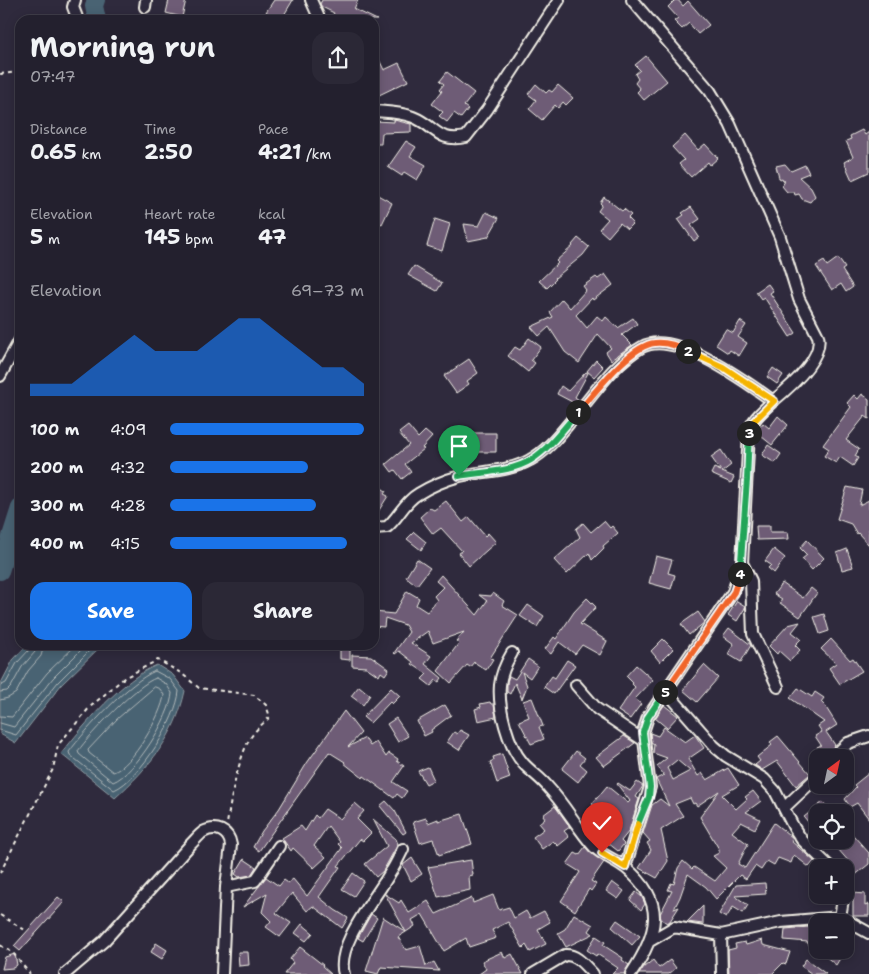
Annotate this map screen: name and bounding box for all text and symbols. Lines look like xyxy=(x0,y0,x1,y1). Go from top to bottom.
text: Morning run xyxy=(30,28,215,66)
button: share xyxy=(312,32,364,84)
text: 07:47 xyxy=(30,66,76,87)
text: Distance xyxy=(30,120,87,138)
text: Time xyxy=(144,120,176,138)
text: Pace xyxy=(258,120,289,138)
text: 0.65 xyxy=(30,138,77,166)
text: 2:50 xyxy=(144,138,193,166)
text: 4:21 xyxy=(258,138,301,166)
text: km xyxy=(77,145,101,163)
text: /km xyxy=(301,145,331,163)
text: Elevation xyxy=(30,205,93,223)
text: Heart rate xyxy=(144,205,215,223)
text: kcal xyxy=(258,205,285,223)
text: 5 xyxy=(30,223,43,251)
text: 145 xyxy=(144,223,180,251)
text: 47 xyxy=(258,223,287,251)
text: m xyxy=(43,230,60,248)
text: bpm xyxy=(180,230,213,248)
text: Elevation xyxy=(30,280,102,301)
text: 69–73 m xyxy=(291,280,364,301)
pin: 2 xyxy=(676,338,700,364)
text: 2 xyxy=(684,342,693,360)
pin: 1 xyxy=(566,400,590,424)
text: 1 xyxy=(575,403,582,421)
text: 100 m xyxy=(30,419,79,440)
text: 4:09 xyxy=(110,419,146,440)
pin: 3 xyxy=(736,420,762,446)
text: 3 xyxy=(745,424,754,442)
pin xyxy=(438,425,480,476)
icon: arrive xyxy=(445,432,473,460)
text: 200 m xyxy=(30,457,83,478)
text: 4:32 xyxy=(110,457,145,478)
text: 300 m xyxy=(30,495,84,516)
text: 4:28 xyxy=(110,495,146,516)
text: 400 m xyxy=(30,533,84,554)
text: 4:15 xyxy=(110,533,140,554)
pin: 4 xyxy=(728,562,752,586)
text: 4 xyxy=(736,565,745,583)
button: Save xyxy=(30,582,192,640)
button: Share xyxy=(202,582,364,640)
pin: 5 xyxy=(652,680,678,704)
text: 5 xyxy=(661,683,670,701)
north arrow xyxy=(809,749,854,794)
map controls xyxy=(809,749,854,959)
pin xyxy=(581,802,623,853)
button: locate xyxy=(809,804,854,849)
icon: check xyxy=(588,809,616,837)
button: + xyxy=(809,859,854,904)
button: − xyxy=(809,914,854,959)

